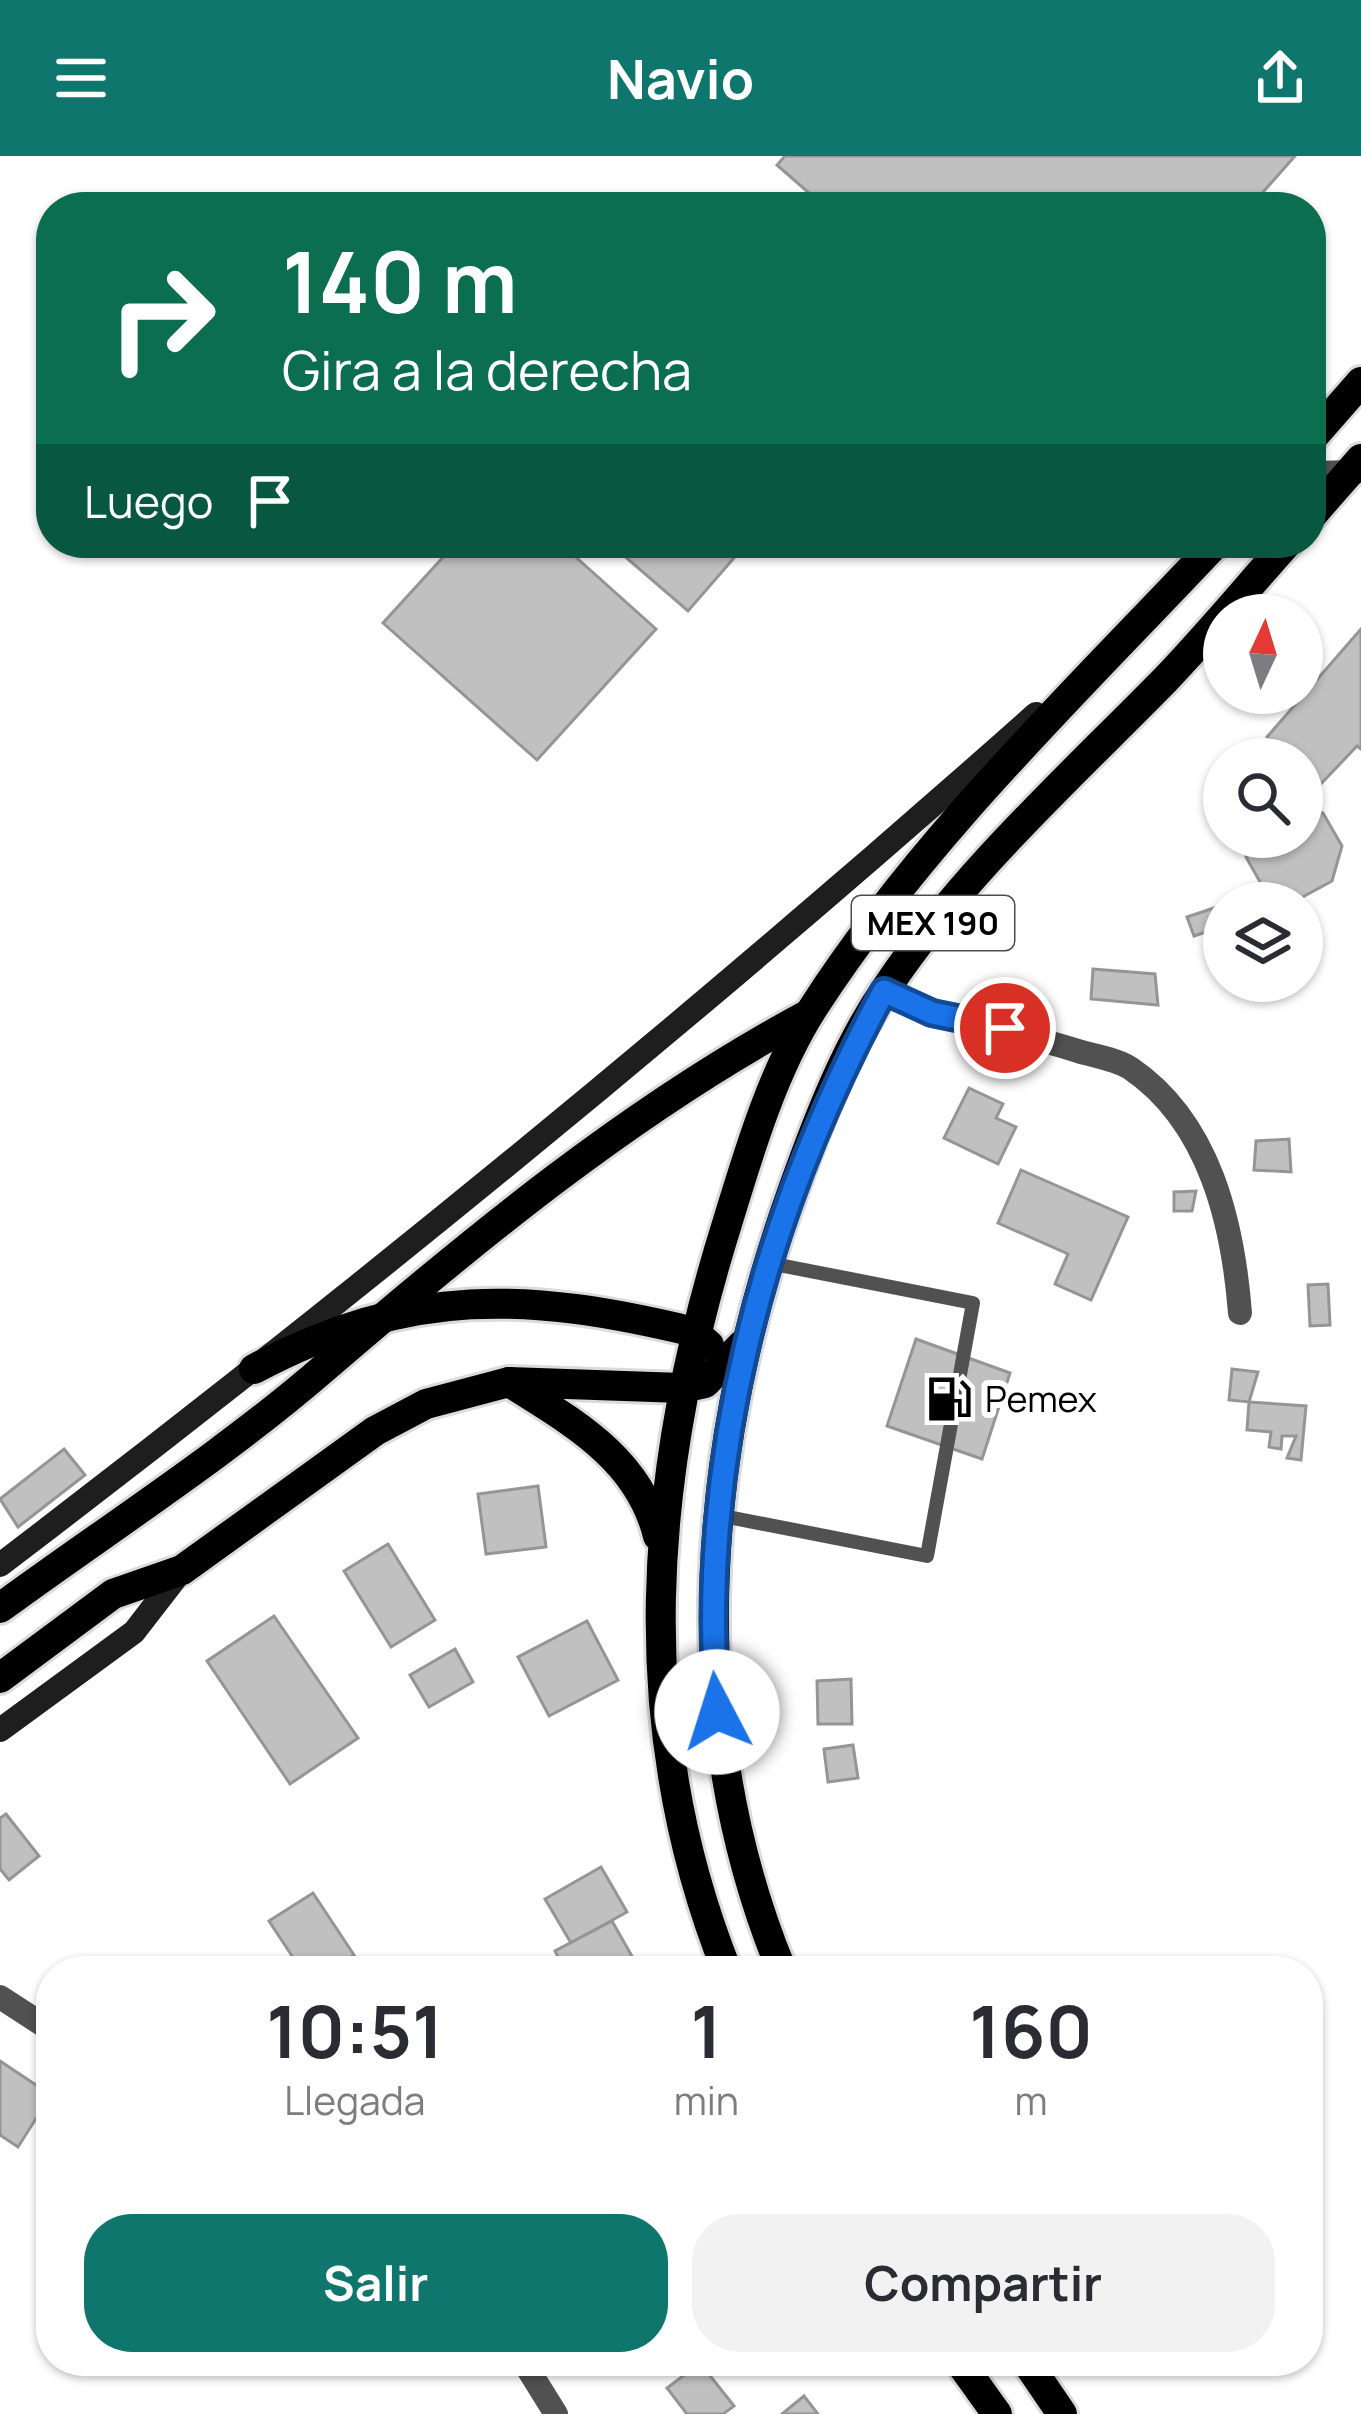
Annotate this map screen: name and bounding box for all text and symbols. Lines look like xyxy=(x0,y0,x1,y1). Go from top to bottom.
text: Navio xyxy=(607,41,754,115)
icon: menu xyxy=(48,45,114,111)
icon: share xyxy=(1247,45,1313,111)
text: 140 m xyxy=(282,223,518,338)
icon: right xyxy=(84,240,240,396)
text: Gira a la derecha xyxy=(282,332,692,406)
icon: arrive xyxy=(237,468,303,534)
text: Luego xyxy=(84,470,213,532)
north arrow xyxy=(1203,594,1323,714)
map controls xyxy=(1203,594,1323,1002)
button: search xyxy=(1203,738,1323,858)
button: layers xyxy=(1203,882,1323,1002)
road number: MEX 190 xyxy=(852,896,1014,950)
pin xyxy=(954,977,1056,1079)
icon: arrive xyxy=(972,995,1038,1061)
fuel station icon: Pemex xyxy=(924,1374,974,1424)
place label: Pemex xyxy=(985,1374,1097,1423)
position arrow xyxy=(654,1649,780,1775)
text: 10:51 xyxy=(266,1981,443,2080)
text: 1 xyxy=(691,1981,722,2080)
text: 160 xyxy=(969,1981,1093,2080)
text: Llegada xyxy=(284,2073,425,2127)
text: min xyxy=(674,2073,739,2127)
text: m xyxy=(1014,2073,1048,2127)
button: Salir xyxy=(84,2214,668,2352)
button: Compartir xyxy=(692,2214,1275,2352)

